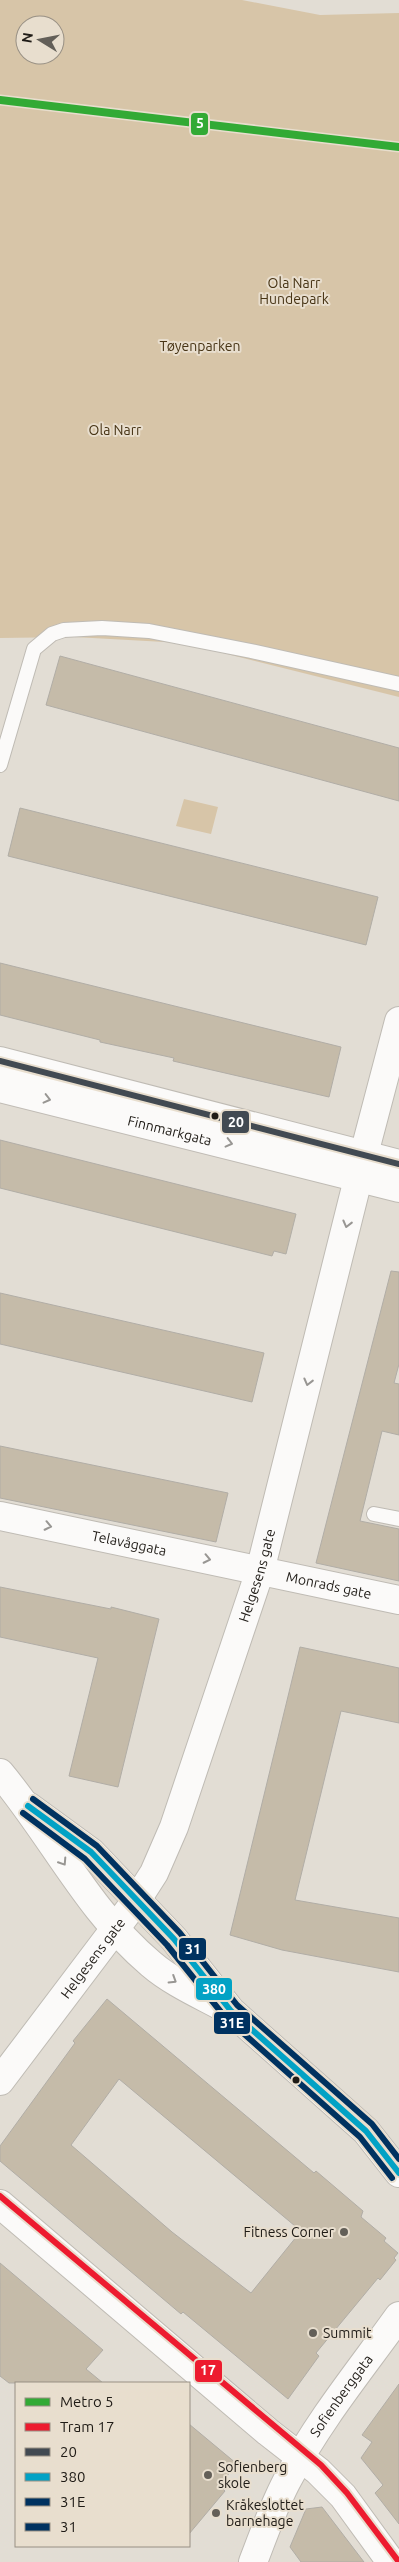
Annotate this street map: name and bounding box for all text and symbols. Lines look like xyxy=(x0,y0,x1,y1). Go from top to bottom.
north arrow xyxy=(15,15,65,65)
text: N xyxy=(18,31,36,44)
line badge: 5 xyxy=(190,112,209,136)
text: 5 xyxy=(196,115,204,131)
park label: Ola Narr Hundepark xyxy=(259,275,329,307)
park label: Tøyenparken xyxy=(160,338,240,354)
park label: Ola Narr xyxy=(89,422,142,438)
one-way arrow xyxy=(43,1094,51,1104)
line badge: 20 xyxy=(221,1110,250,1134)
unlabelled marker xyxy=(210,1111,220,1121)
street label: Finnmarkgata xyxy=(126,1112,213,1149)
text: 20 xyxy=(228,1114,244,1130)
one-way arrow xyxy=(224,1138,232,1148)
one-way arrow xyxy=(342,1220,353,1229)
one-way arrow xyxy=(303,1377,314,1386)
one-way arrow xyxy=(43,1520,52,1531)
street label: Helgesens gate xyxy=(235,1527,278,1624)
street label: Telavåggata xyxy=(90,1528,168,1559)
one-way arrow xyxy=(202,1554,211,1564)
street label: Monrads gate xyxy=(285,1568,373,1602)
one-way arrow xyxy=(57,1856,67,1865)
street label: Helgesens gate xyxy=(57,1915,128,2001)
line badge: 31 xyxy=(178,1937,207,1961)
text: 31 xyxy=(185,1941,201,1957)
one-way arrow xyxy=(168,1973,177,1983)
line badge: 380 xyxy=(195,1977,233,2001)
text: 380 xyxy=(202,1981,226,1997)
line badge: 31E xyxy=(213,2011,251,2035)
text: 31E xyxy=(220,2015,244,2031)
unlabelled marker xyxy=(291,2075,301,2085)
place label: Fitness Corner xyxy=(244,2224,335,2240)
marker: Fitness Corner xyxy=(338,2226,350,2238)
place label: Summit xyxy=(323,2325,372,2341)
marker: Summit xyxy=(307,2327,319,2339)
street label: Sofienberggata xyxy=(307,2351,376,2440)
line badge: 17 xyxy=(194,2359,223,2383)
text: 17 xyxy=(200,2362,216,2378)
legend xyxy=(15,2382,190,2547)
text: Metro 5 xyxy=(60,2393,114,2410)
text: Tram 17 xyxy=(60,2418,115,2435)
text: 20 xyxy=(60,2443,77,2460)
place label: Sofienberg skole xyxy=(218,2459,287,2491)
text: 380 xyxy=(60,2468,85,2485)
marker: Sofienberg skole xyxy=(202,2469,214,2481)
text: 31E xyxy=(60,2493,85,2510)
place label: Kråkeslottet barnehage xyxy=(226,2497,304,2529)
marker: Kråkeslottet barnehage xyxy=(210,2507,222,2519)
text: 31 xyxy=(60,2518,77,2535)

